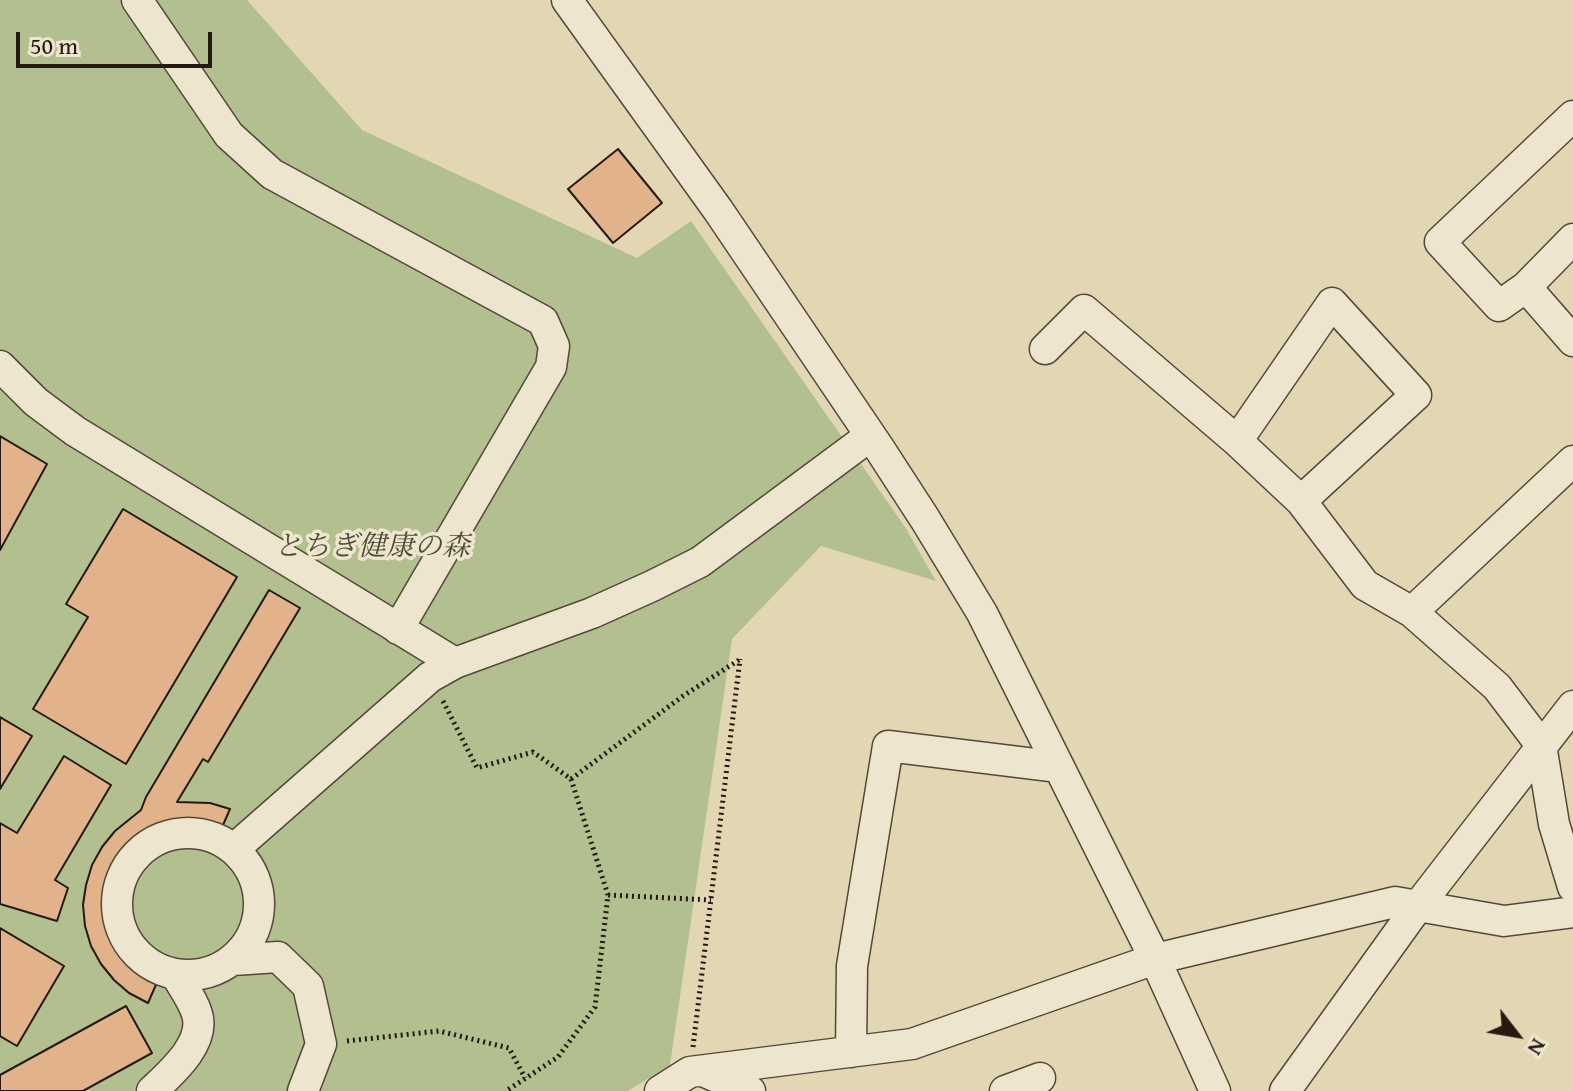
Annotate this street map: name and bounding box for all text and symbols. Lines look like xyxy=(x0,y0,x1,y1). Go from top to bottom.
scale bar xyxy=(20,16,216,66)
text: 50 m xyxy=(30,28,78,63)
park label: とちぎ健康の森 xyxy=(274,531,470,565)
north arrow xyxy=(1477,995,1557,1075)
text: N xyxy=(1520,1033,1555,1062)

